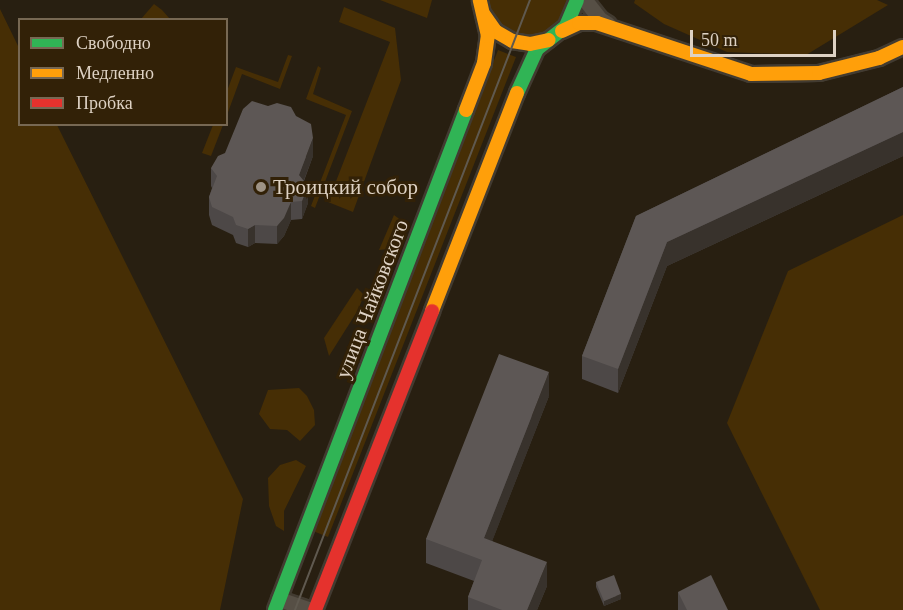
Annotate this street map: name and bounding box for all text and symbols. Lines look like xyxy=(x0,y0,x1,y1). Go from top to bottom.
legend xyxy=(18,18,228,126)
scale bar xyxy=(693,18,838,56)
text: 50 m xyxy=(701,30,738,50)
text: Свободно xyxy=(76,33,151,53)
text: Медленно xyxy=(76,63,154,83)
text: Пробка xyxy=(76,93,133,113)
place label: Троицкий собор xyxy=(273,174,418,200)
marker: Троицкий собор xyxy=(254,180,268,194)
street label: улица Чайковского xyxy=(330,216,414,382)

